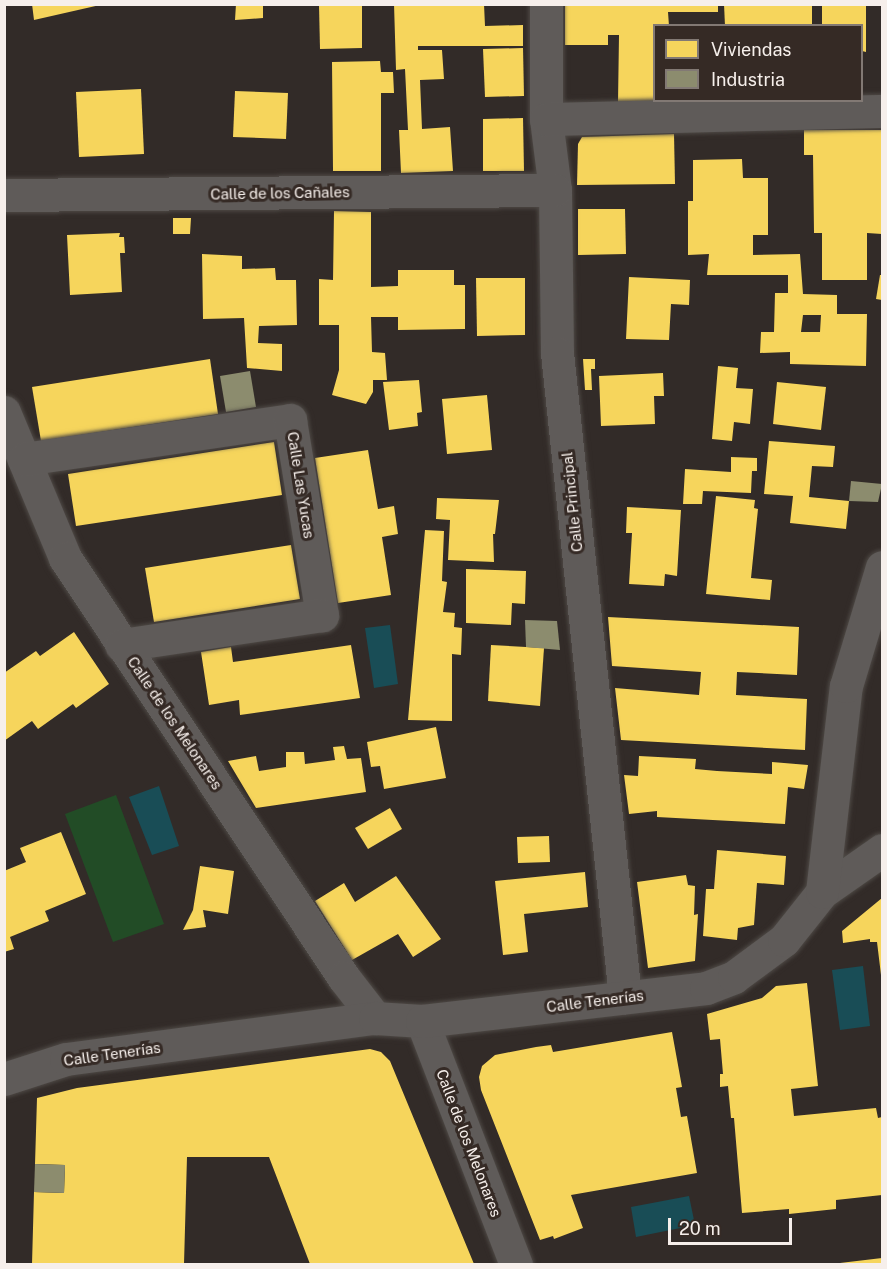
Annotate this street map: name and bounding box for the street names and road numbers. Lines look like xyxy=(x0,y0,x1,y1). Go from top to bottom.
street label: Calle de los Cañales xyxy=(210,183,350,203)
street label: Calle Las Yucas xyxy=(284,430,318,540)
street label: Calle Principal xyxy=(558,451,586,553)
street label: Calle de los Melonares xyxy=(124,653,226,793)
street label: Calle Tenerías xyxy=(545,986,645,1016)
street label: Calle Tenerías xyxy=(62,1038,162,1070)
street label: Calle de los Melonares xyxy=(432,1066,506,1220)

